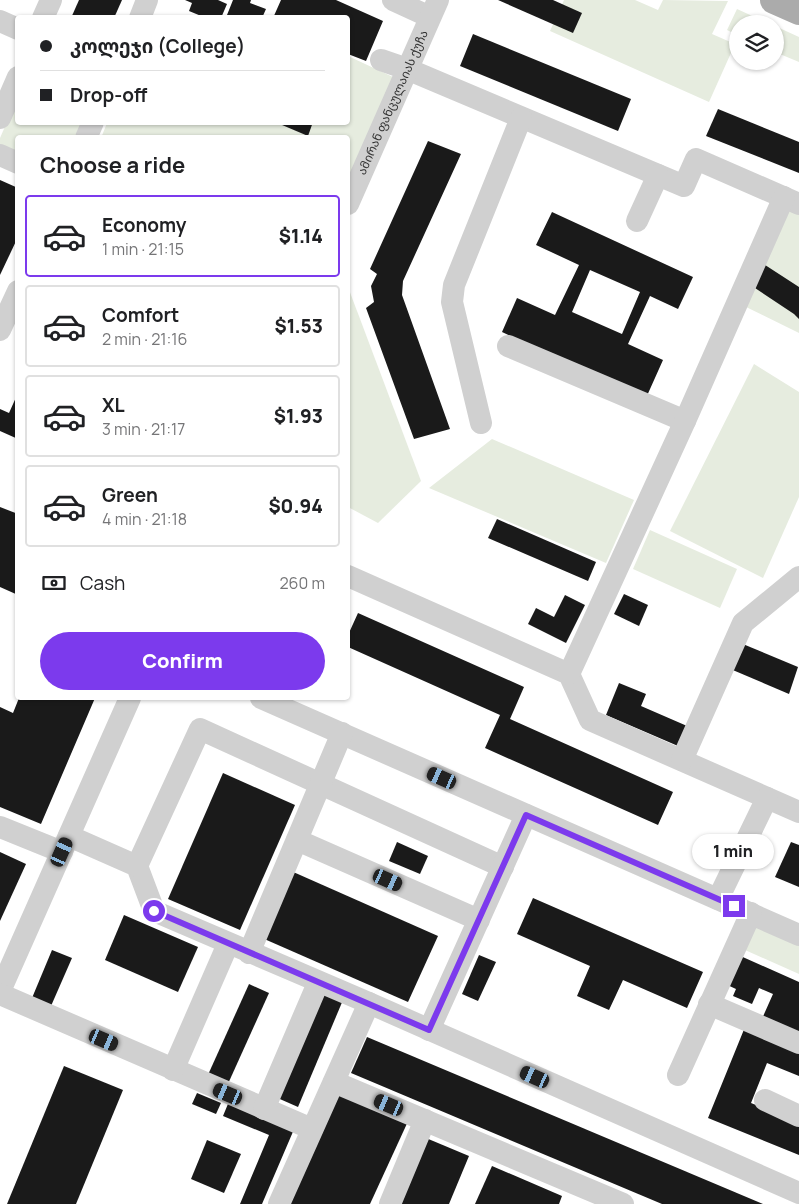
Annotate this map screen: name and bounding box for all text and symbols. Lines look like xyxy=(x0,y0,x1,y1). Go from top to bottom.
map controls xyxy=(729,15,784,70)
button: layers xyxy=(729,15,784,70)
street label: ამირან ფანცულაიას ქუჩა xyxy=(353,27,432,177)
text: კოლეჯი (College) xyxy=(70,33,245,59)
text: Drop-off xyxy=(70,82,147,108)
text: Choose a ride xyxy=(40,150,185,180)
text: Economy xyxy=(102,212,186,238)
icon: car xyxy=(42,214,87,259)
text: $1.14 xyxy=(279,223,323,249)
text: 1 min · 21:15 xyxy=(102,238,184,260)
text: Comfort xyxy=(102,302,179,328)
icon: car xyxy=(42,304,87,349)
text: $1.53 xyxy=(274,313,323,339)
text: 2 min · 21:16 xyxy=(102,328,187,350)
text: XL xyxy=(102,392,125,418)
icon: car xyxy=(42,394,87,439)
text: $1.93 xyxy=(274,403,323,429)
text: 3 min · 21:17 xyxy=(102,418,185,440)
text: Green xyxy=(102,482,158,508)
icon: car xyxy=(42,484,87,529)
text: $0.94 xyxy=(268,493,323,519)
text: 4 min · 21:18 xyxy=(102,508,187,530)
icon: cash xyxy=(40,569,68,597)
text: Cash xyxy=(80,570,125,596)
text: 260 m xyxy=(279,572,325,594)
button: Confirm xyxy=(40,632,325,690)
car xyxy=(425,765,458,791)
callout: 1 min xyxy=(693,834,775,868)
car xyxy=(49,835,74,869)
text: 1 min xyxy=(713,840,753,862)
car xyxy=(371,867,404,893)
route end xyxy=(723,895,745,917)
route start xyxy=(143,900,165,922)
car xyxy=(87,1027,120,1053)
car xyxy=(518,1064,551,1090)
car xyxy=(211,1081,244,1107)
car xyxy=(372,1092,405,1118)

